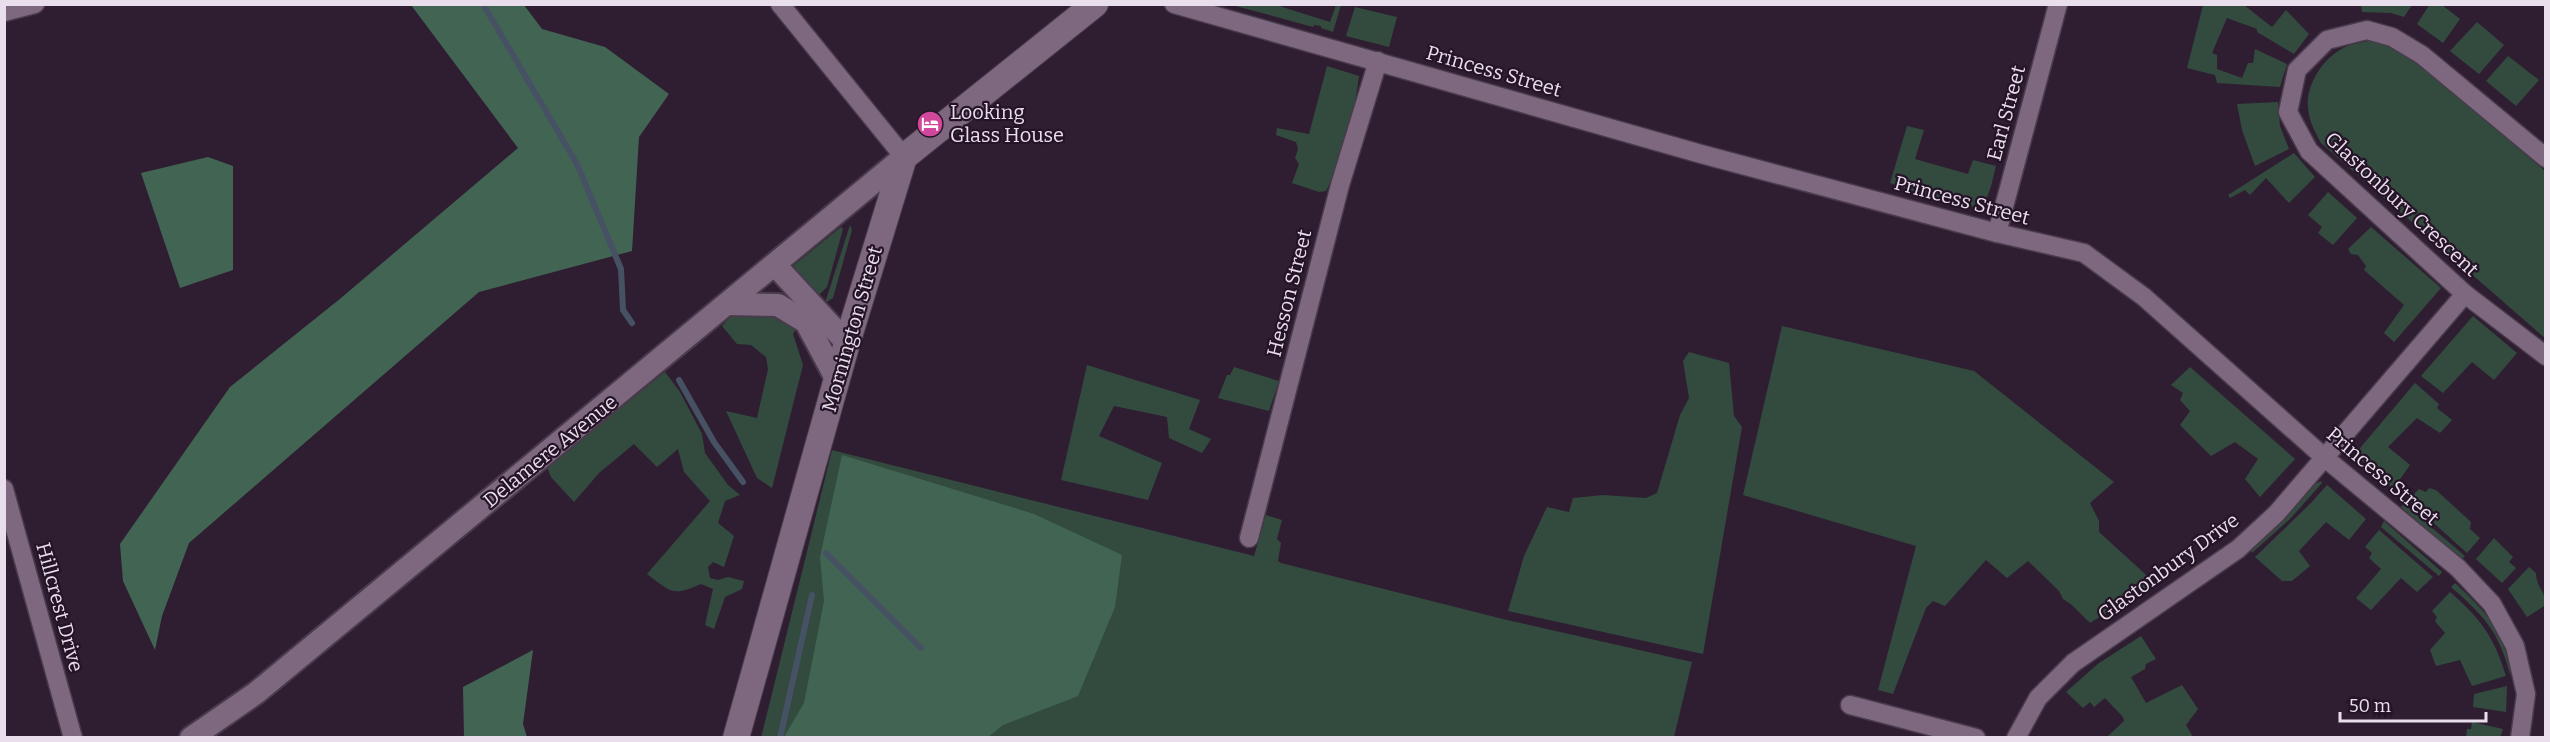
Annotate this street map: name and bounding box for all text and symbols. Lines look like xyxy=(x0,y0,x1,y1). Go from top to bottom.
street label: Princess Street xyxy=(1424,40,1564,102)
street label: Earl Street xyxy=(1982,63,2030,163)
place label: Looking Glass House xyxy=(950,100,1064,147)
hotel icon: Looking Glass House xyxy=(915,109,945,139)
street label: Glastonbury Crescent xyxy=(2320,127,2484,281)
street label: Princess Street xyxy=(1892,170,2032,230)
street label: Hesson Street xyxy=(1262,227,1316,359)
street label: Mornington Street xyxy=(817,243,887,415)
street label: Delamere Avenue xyxy=(478,390,622,512)
street label: Princess Street xyxy=(2322,422,2444,530)
street label: Glastonbury Drive xyxy=(2093,508,2243,626)
street label: Hillcrest Drive xyxy=(31,540,89,674)
scale bar xyxy=(2340,685,2486,723)
text: 50 m xyxy=(2349,695,2391,717)

